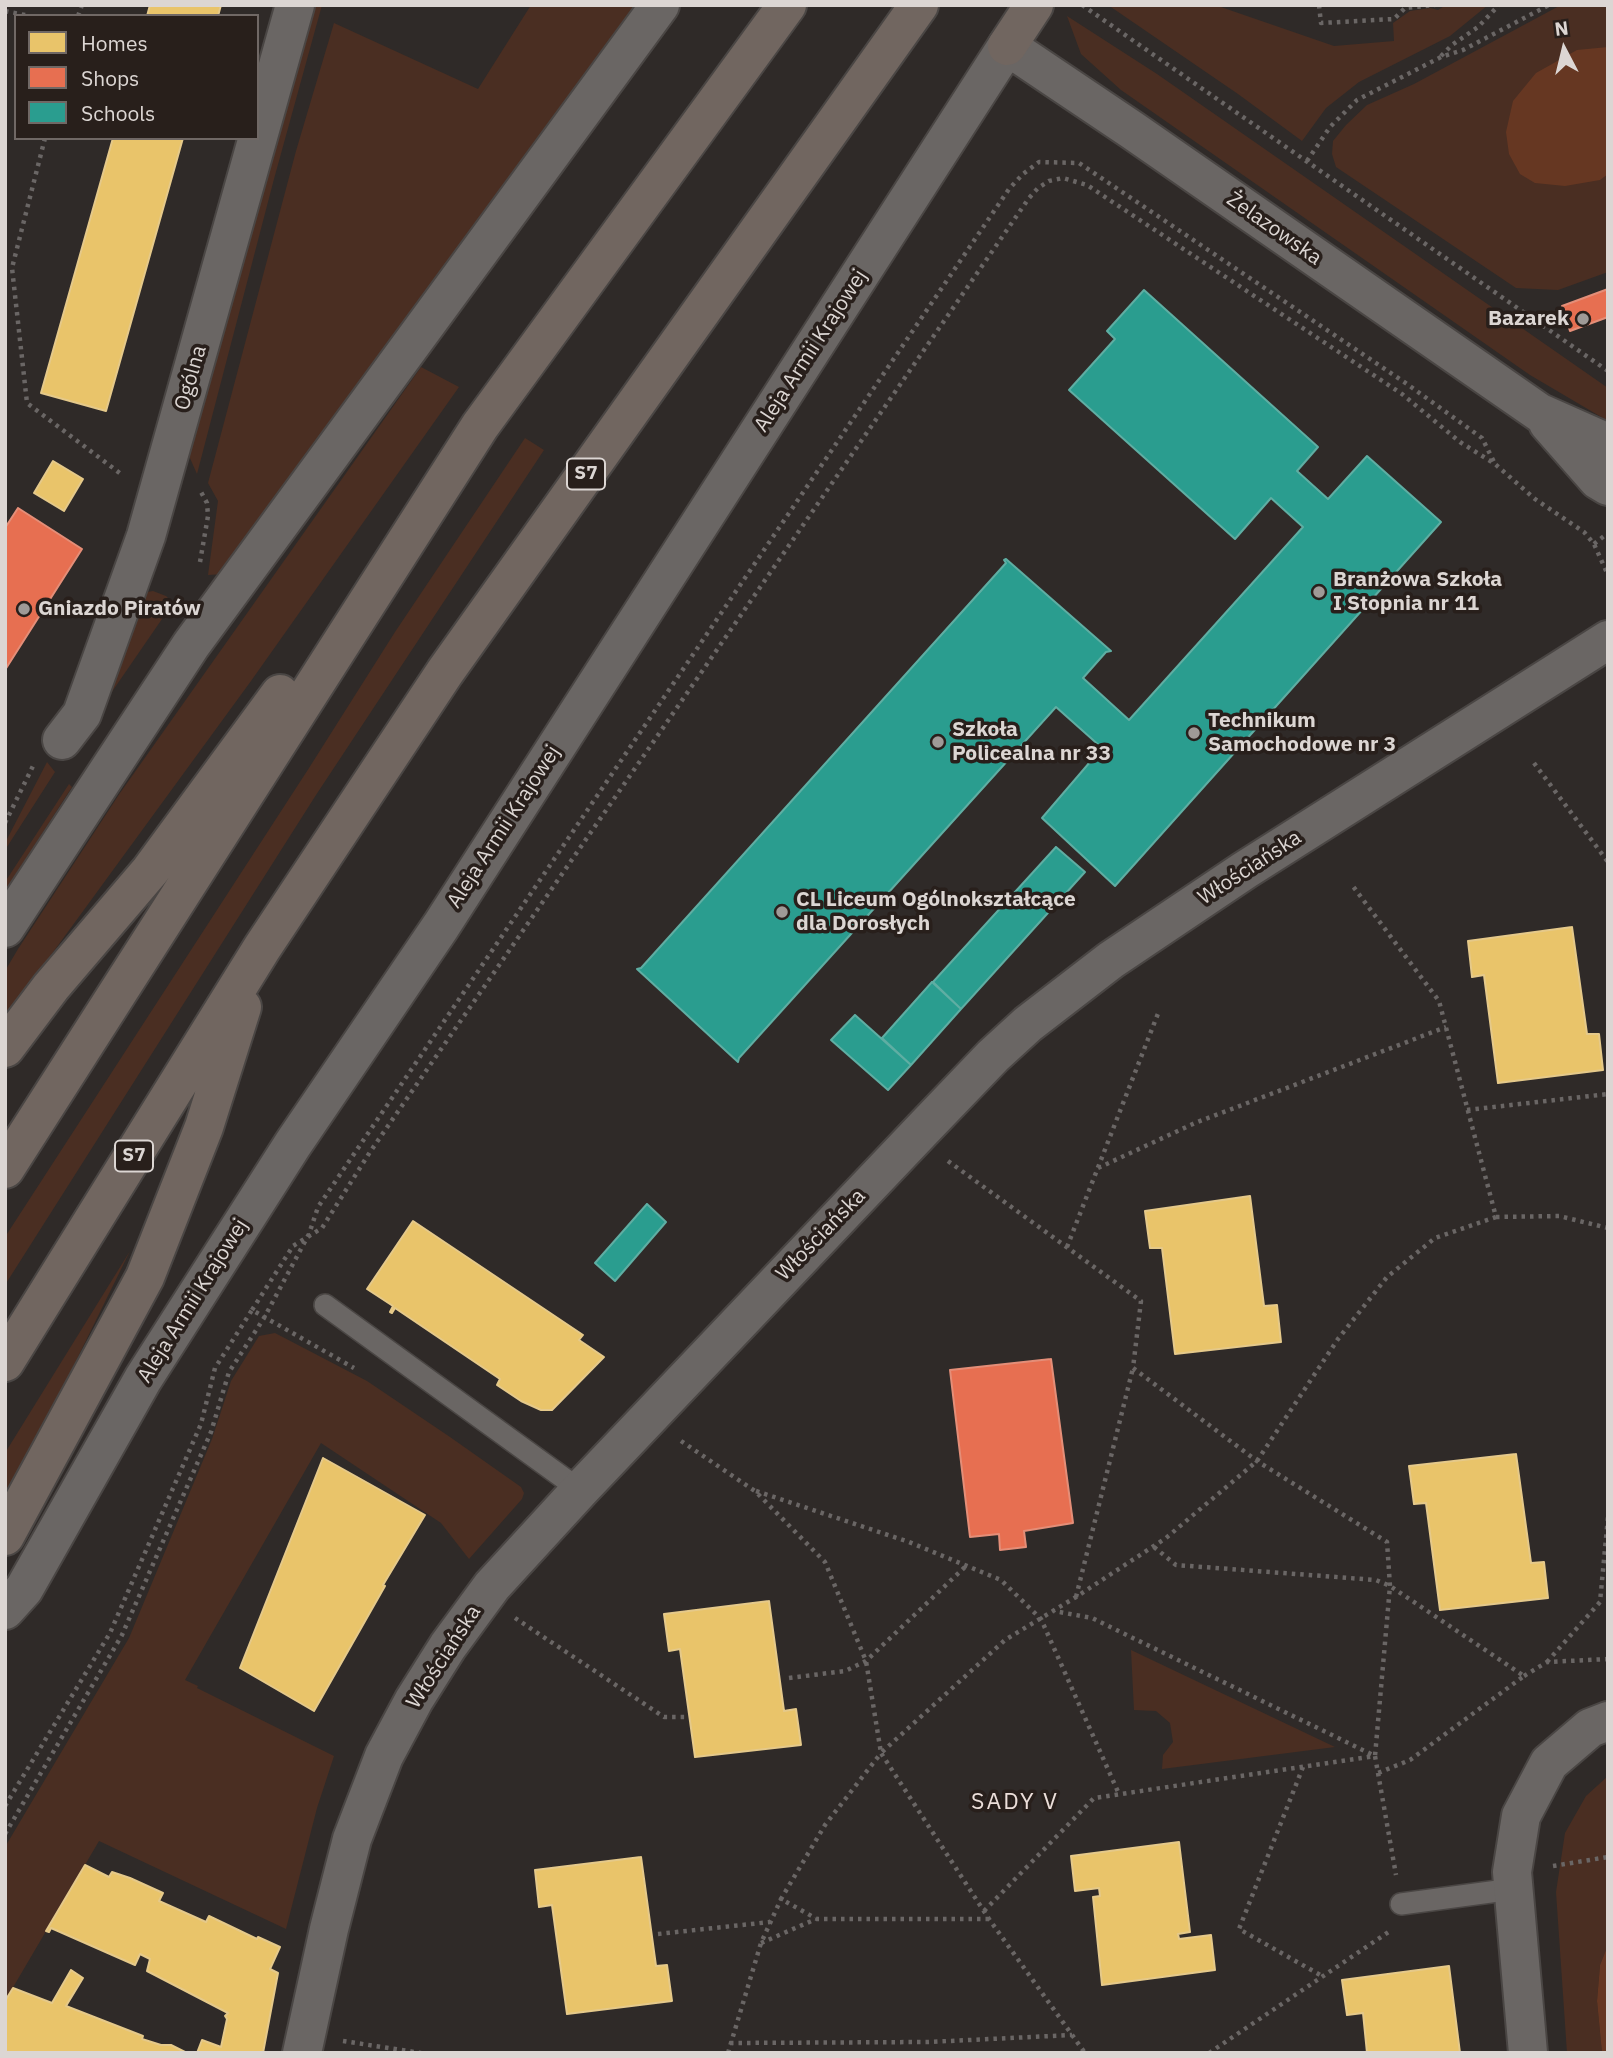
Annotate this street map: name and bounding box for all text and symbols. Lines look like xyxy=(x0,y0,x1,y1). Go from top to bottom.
legend xyxy=(14,14,259,140)
north arrow xyxy=(1529,14,1599,84)
text: N xyxy=(1553,15,1570,41)
text: Homes xyxy=(81,29,148,57)
text: Shops xyxy=(81,64,139,92)
text: Schools xyxy=(81,99,155,127)
street label: Żelazowska xyxy=(1222,187,1326,271)
street label: Aleja Armii Krajowej xyxy=(749,265,873,437)
place label: Bazarek xyxy=(1488,306,1569,332)
marker: Bazarek xyxy=(1575,311,1591,327)
street label: Ogólna xyxy=(170,343,212,413)
road number: S7 xyxy=(567,458,605,489)
place label: Branżowa Szkoła I Stopnia nr 11 xyxy=(1333,567,1502,617)
marker: Branżowa Szkoła I Stopnia nr 11 xyxy=(1311,584,1327,600)
place label: Gniazdo Piratów xyxy=(38,596,201,622)
marker: Gniazdo Piratów xyxy=(16,601,32,617)
place label: Technikum Samochodowe nr 3 xyxy=(1208,708,1396,758)
place label: Szkoła Policealna nr 33 xyxy=(952,717,1111,767)
marker: Technikum Samochodowe nr 3 xyxy=(1186,725,1202,741)
marker: Szkoła Policealna nr 33 xyxy=(930,734,946,750)
street label: Aleja Armii Krajowej xyxy=(442,741,566,913)
street label: Włościańska xyxy=(1194,825,1306,911)
place label: CL Liceum Ogólnokształcące dla Dorosłych xyxy=(796,887,1076,937)
marker: CL Liceum Ogólnokształcące dla Dorosłych xyxy=(774,904,790,920)
road number: S7 xyxy=(115,1140,153,1172)
street label: Włościańska xyxy=(771,1184,871,1286)
street label: Aleja Armii Krajowej xyxy=(132,1214,254,1388)
street label: Włościańska xyxy=(401,1601,487,1713)
district label: SADY V xyxy=(972,1788,1058,1816)

